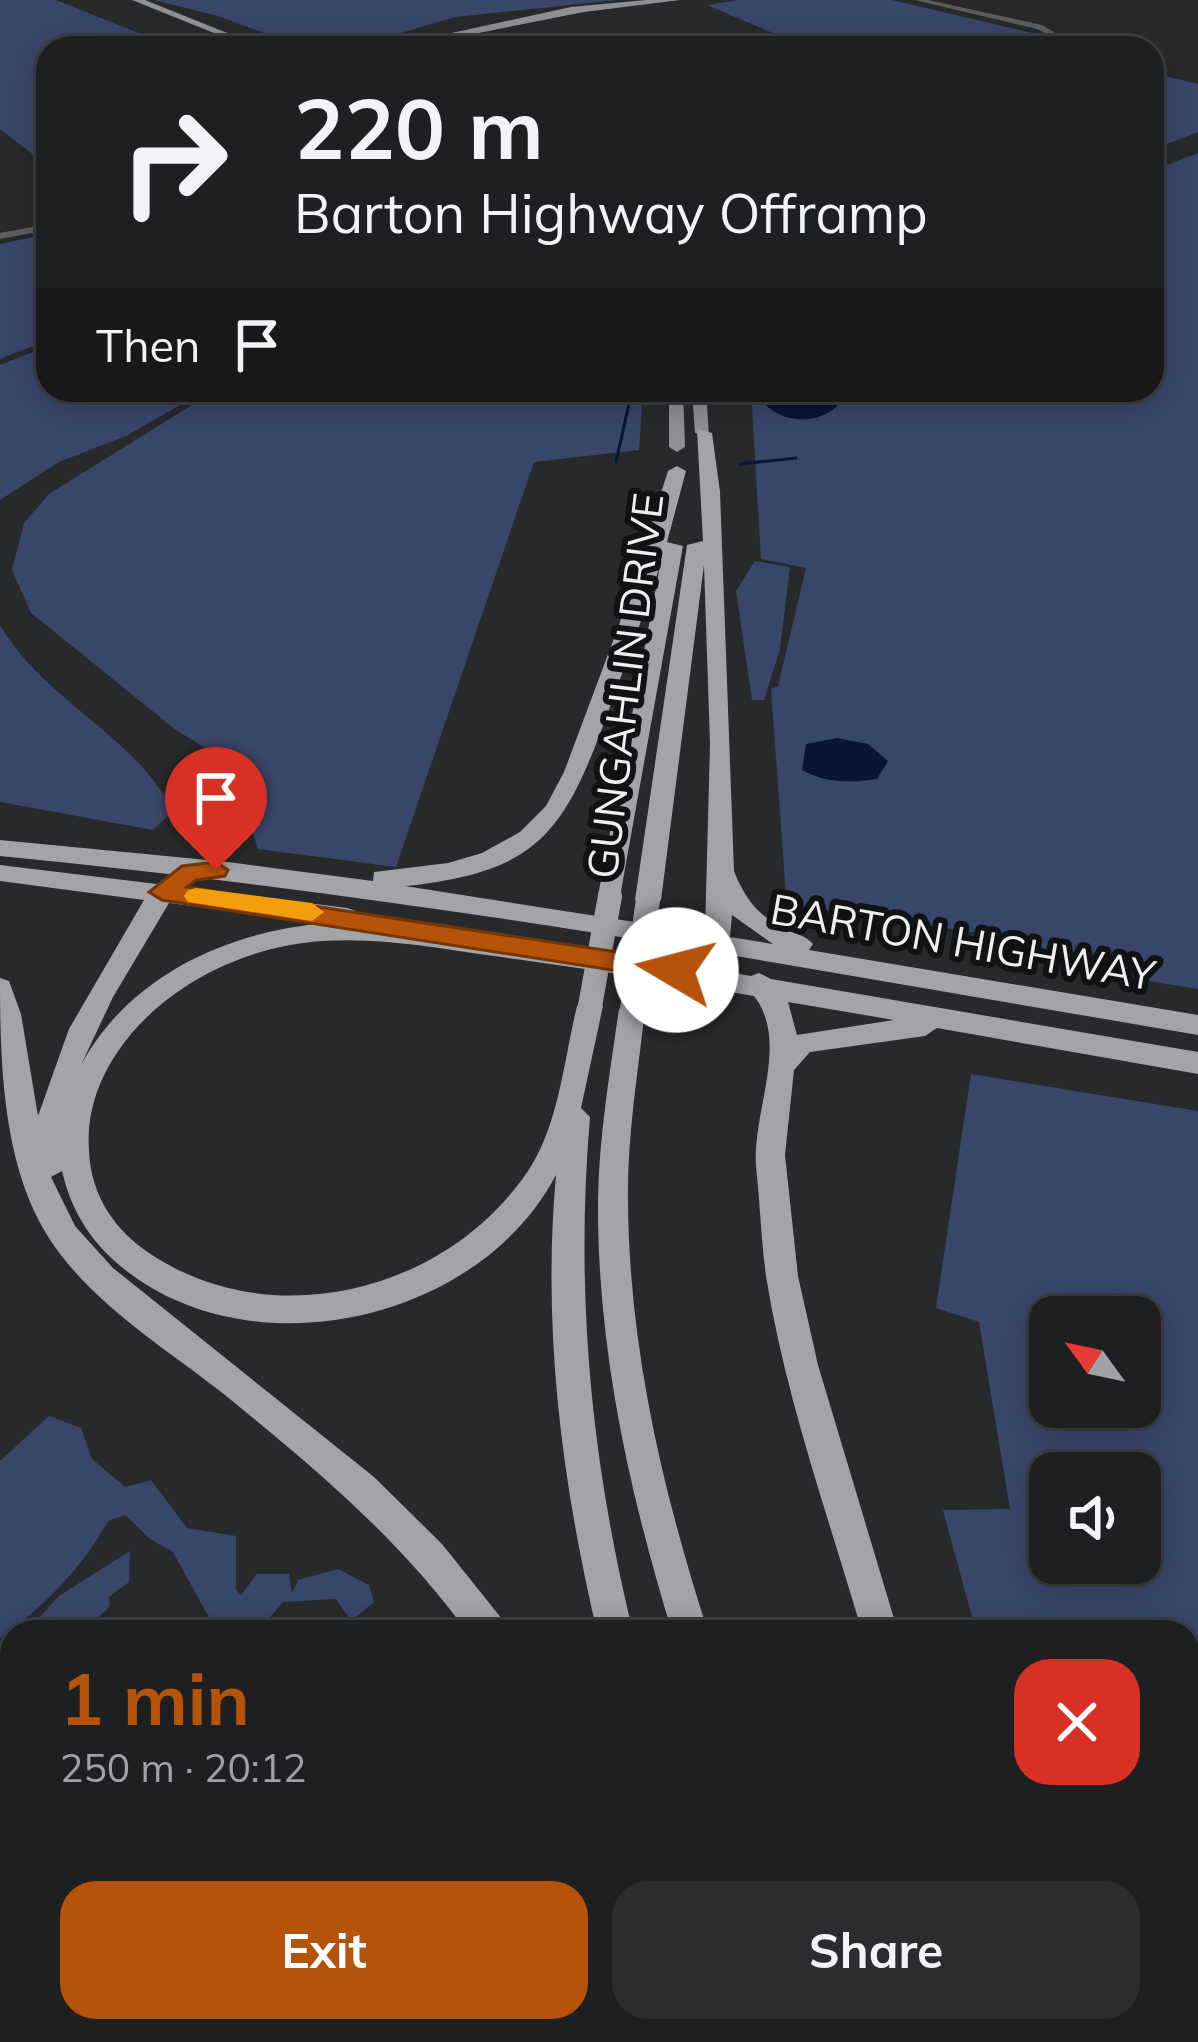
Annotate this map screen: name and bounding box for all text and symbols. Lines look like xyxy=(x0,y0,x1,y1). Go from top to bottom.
text: 220 m xyxy=(294,75,544,180)
icon: right xyxy=(96,84,252,240)
text: Barton Highway Offramp xyxy=(294,179,928,247)
icon: arrive xyxy=(224,312,290,378)
text: Then xyxy=(96,317,200,373)
street label: GUNGAHLIN DRIVE xyxy=(575,490,674,882)
pin xyxy=(165,747,267,870)
icon: arrive xyxy=(183,765,249,831)
street label: BARTON HIGHWAY xyxy=(767,882,1160,1002)
position arrow xyxy=(613,907,739,1033)
north arrow xyxy=(1029,1296,1161,1428)
map controls xyxy=(1029,1296,1161,1584)
button: sound xyxy=(1029,1452,1161,1584)
text: 1 min xyxy=(60,1653,250,1743)
button: close xyxy=(1014,1659,1140,1785)
text: 250 m · 20:12 xyxy=(60,1743,306,1792)
button: Exit xyxy=(60,1881,588,2019)
button: Share xyxy=(612,1881,1140,2019)

